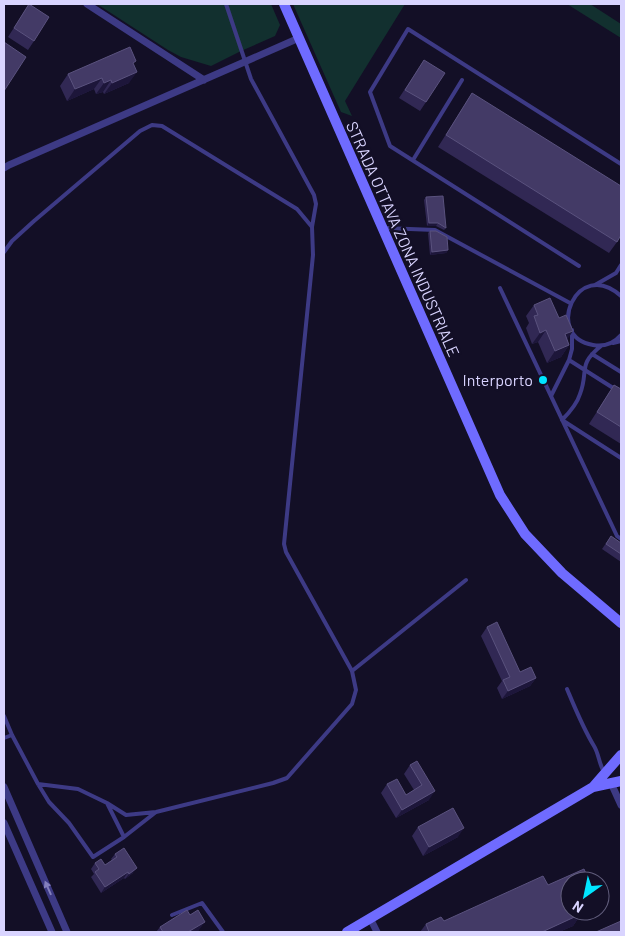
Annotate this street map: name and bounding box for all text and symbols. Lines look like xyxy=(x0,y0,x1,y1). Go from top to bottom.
street label: STRADA OTTAVA ZONA INDUSTRIALE xyxy=(343,118,464,359)
place label: Interporto xyxy=(463,370,533,389)
marker: Interporto xyxy=(537,374,549,386)
north arrow xyxy=(560,871,610,921)
one-way arrow xyxy=(43,881,51,895)
text: N xyxy=(569,898,586,917)

